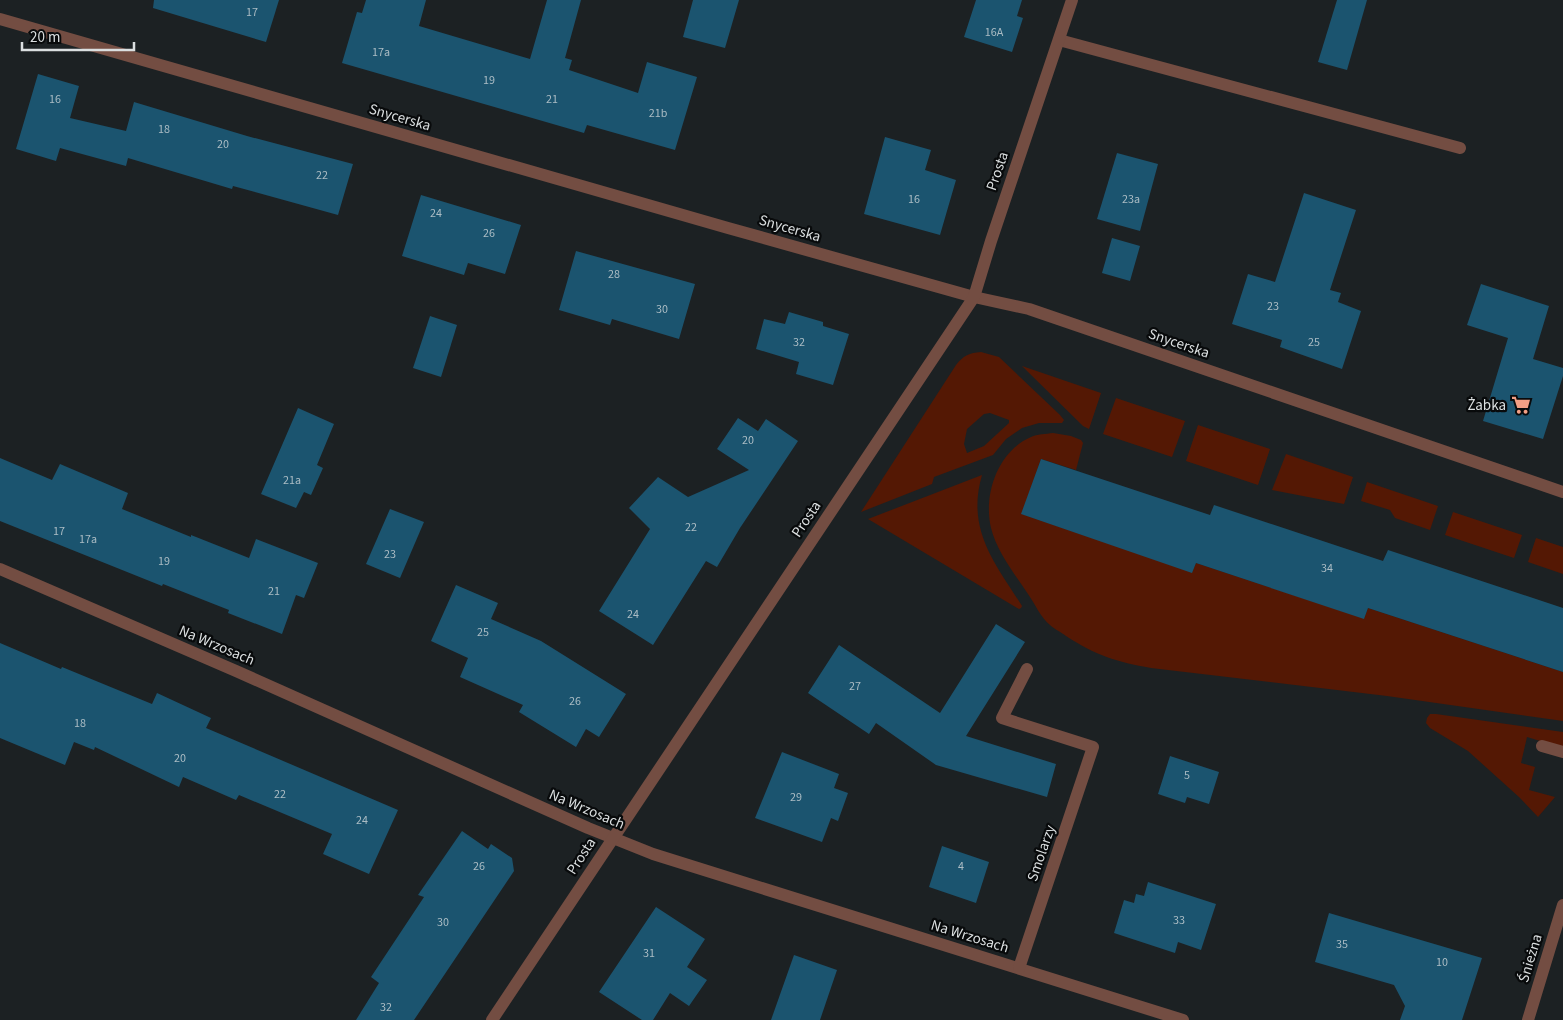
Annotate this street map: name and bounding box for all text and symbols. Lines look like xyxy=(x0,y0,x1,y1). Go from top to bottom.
house number: 17 xyxy=(246,4,258,21)
scale bar xyxy=(22,20,135,52)
house number: 16A xyxy=(985,24,1004,41)
text: 20 m xyxy=(30,27,60,48)
house number: 17a xyxy=(372,44,390,61)
house number: 19 xyxy=(483,72,495,89)
house number: 16 xyxy=(49,91,61,108)
house number: 21 xyxy=(546,91,558,108)
street label: Snycerska xyxy=(366,99,433,136)
house number: 21b xyxy=(649,105,668,122)
house number: 18 xyxy=(158,121,170,138)
house number: 20 xyxy=(217,136,229,153)
street label: Prosta xyxy=(981,149,1014,193)
house number: 22 xyxy=(316,167,328,184)
house number: 16 xyxy=(908,191,920,208)
house number: 23a xyxy=(1122,191,1140,208)
house number: 24 xyxy=(430,205,442,222)
street label: Snycerska xyxy=(756,210,823,247)
house number: 26 xyxy=(483,225,495,242)
house number: 28 xyxy=(608,266,620,283)
house number: 23 xyxy=(1267,298,1279,315)
house number: 30 xyxy=(656,301,668,318)
street label: Snycerska xyxy=(1145,323,1212,364)
house number: 32 xyxy=(793,334,805,351)
house number: 25 xyxy=(1308,334,1320,351)
supermarket icon: Żabka xyxy=(1510,394,1532,416)
place label: Żabka xyxy=(1467,395,1506,416)
house number: 20 xyxy=(742,432,754,449)
house number: 21a xyxy=(283,472,301,489)
street label: Prosta xyxy=(787,497,826,542)
house number: 22 xyxy=(685,519,697,536)
house number: 17 xyxy=(53,523,65,540)
house number: 17a xyxy=(79,531,97,548)
house number: 23 xyxy=(384,546,396,563)
house number: 19 xyxy=(158,553,170,570)
house number: 34 xyxy=(1321,560,1333,577)
house number: 21 xyxy=(268,583,280,600)
house number: 24 xyxy=(627,606,639,623)
street label: Na Wrzosach xyxy=(176,620,258,671)
house number: 25 xyxy=(477,624,489,641)
house number: 27 xyxy=(849,678,861,695)
house number: 26 xyxy=(569,693,581,710)
house number: 18 xyxy=(74,715,86,732)
house number: 20 xyxy=(174,750,186,767)
house number: 5 xyxy=(1184,767,1190,784)
street label: Na Wrzosach xyxy=(546,784,628,835)
house number: 22 xyxy=(274,786,286,803)
house number: 29 xyxy=(790,789,802,806)
house number: 24 xyxy=(356,812,368,829)
street label: Smolarzy xyxy=(1022,822,1061,884)
street label: Prosta xyxy=(562,834,601,879)
house number: 26 xyxy=(473,858,485,875)
house number: 4 xyxy=(958,858,964,875)
house number: 33 xyxy=(1173,912,1185,929)
house number: 30 xyxy=(437,914,449,931)
street label: Na Wrzosach xyxy=(928,915,1011,958)
street label: Śnieżna xyxy=(1513,931,1548,985)
house number: 35 xyxy=(1336,936,1348,953)
house number: 31 xyxy=(643,945,655,962)
house number: 10 xyxy=(1436,954,1448,971)
house number: 32 xyxy=(380,999,392,1016)

